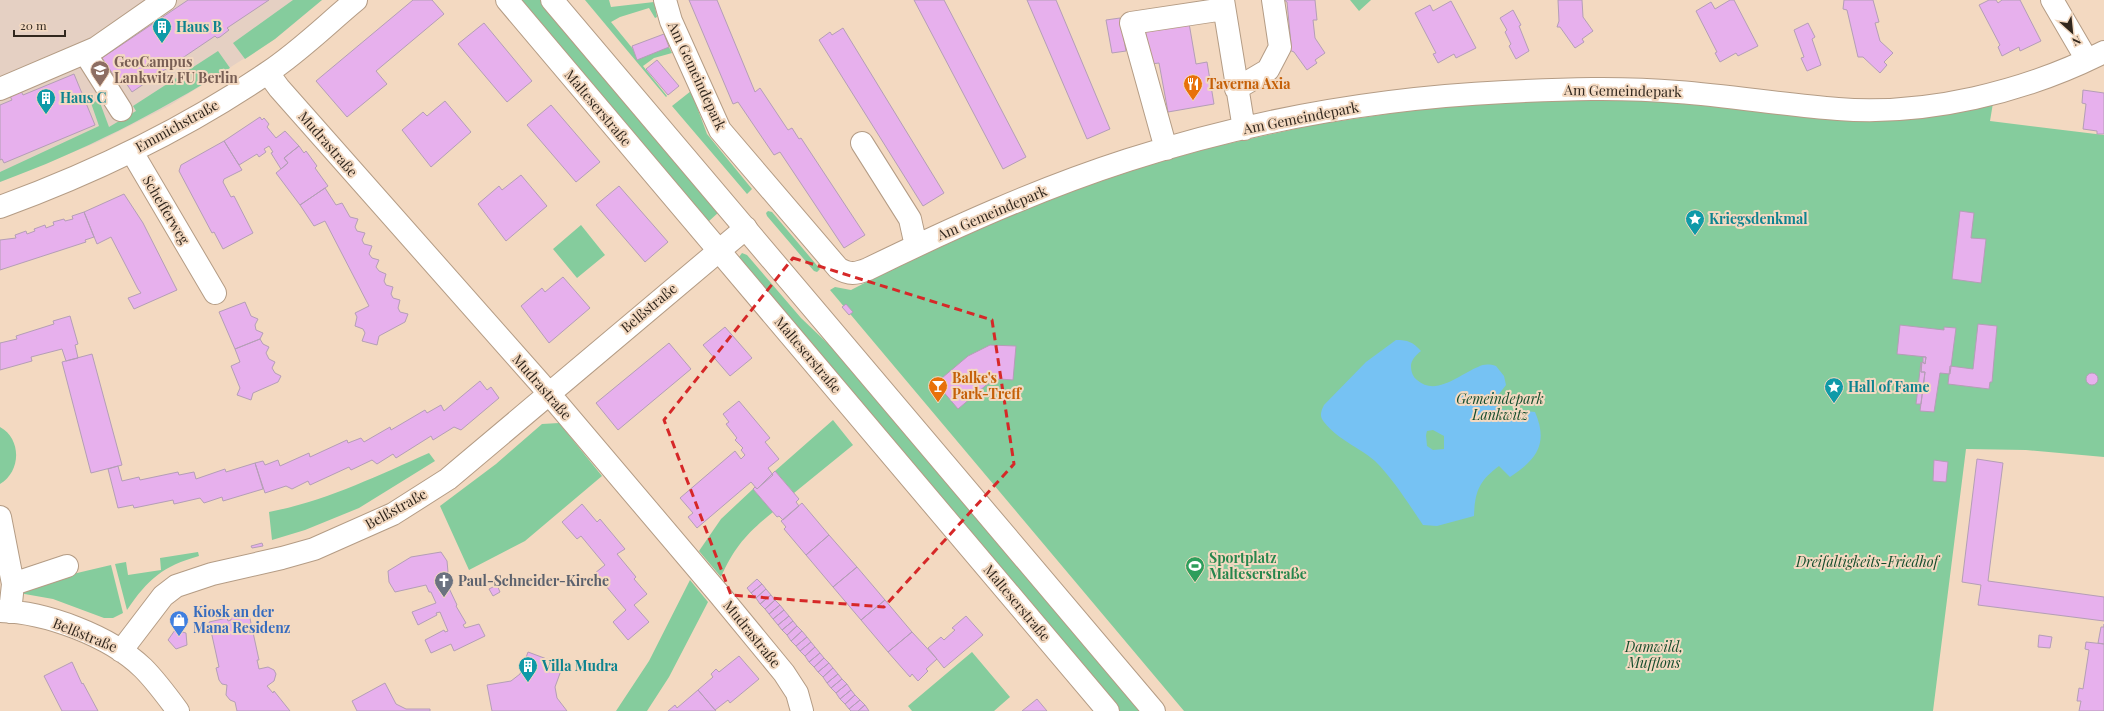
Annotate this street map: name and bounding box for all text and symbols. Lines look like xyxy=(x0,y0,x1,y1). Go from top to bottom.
scale bar xyxy=(14,12,65,38)
north arrow xyxy=(2052,12,2092,52)
building icon: Haus B xyxy=(151,16,173,44)
text: 20 m xyxy=(20,17,47,33)
place label: Haus B xyxy=(176,17,222,36)
street label: Am Gemeindepark xyxy=(664,18,731,133)
text: N xyxy=(2070,33,2084,50)
place label: GeoCampus Lankwitz FU Berlin xyxy=(114,52,238,87)
school or university icon: GeoCampus Lankwitz FU Berlin xyxy=(89,59,111,87)
street label: Malteserstraße xyxy=(561,65,636,150)
restaurant icon: Taverna Axia xyxy=(1182,73,1204,101)
place label: Taverna Axia xyxy=(1207,74,1291,93)
street label: Am Gemeindepark xyxy=(1563,80,1682,101)
building icon: Haus C xyxy=(35,87,57,115)
place label: Haus C xyxy=(60,88,107,107)
street label: Emmichstraße xyxy=(132,95,222,156)
street label: Am Gemeindepark xyxy=(1240,97,1361,138)
street label: Mudrastraße xyxy=(295,107,362,181)
street label: Schefferweg xyxy=(138,172,195,248)
street label: Am Gemeindepark xyxy=(933,181,1050,245)
place icon: Kriegsdenkmal xyxy=(1684,208,1706,236)
place label: Kriegsdenkmal xyxy=(1709,209,1808,228)
street label: Belßstraße xyxy=(617,279,681,337)
street label: Malteserstraße xyxy=(771,312,846,397)
street label: Mudrastraße xyxy=(509,350,576,424)
place label: Balke's Park-Treff xyxy=(952,368,1022,403)
bar icon: Balke's Park-Treff xyxy=(927,375,949,403)
place icon: Hall of Fame xyxy=(1823,376,1845,404)
place label: Hall of Fame xyxy=(1848,377,1930,396)
park label: Gemeindepark Lankwitz xyxy=(1456,389,1544,424)
street label: Belßstraße xyxy=(362,484,430,533)
place label: Sportplatz Malteserstraße xyxy=(1209,548,1307,583)
park label: Dreifaltigkeits-Friedhof xyxy=(1795,552,1941,571)
sports icon: Sportplatz Malteserstraße xyxy=(1184,555,1206,583)
street label: Malteserstraße xyxy=(980,560,1055,645)
church icon: Paul-Schneider-Kirche xyxy=(433,570,455,598)
place label: Paul-Schneider-Kirche xyxy=(458,571,609,590)
street label: Mudrastraße xyxy=(719,596,785,671)
place label: Kiosk an der Mana Residenz xyxy=(193,602,291,637)
shop icon: Kiosk an der Mana Residenz xyxy=(168,609,190,637)
street label: Belßstraße xyxy=(50,613,120,656)
park label: Damwild, Mufflons xyxy=(1624,637,1683,672)
building icon: Villa Mudra xyxy=(517,655,539,683)
place label: Villa Mudra xyxy=(541,656,619,675)

